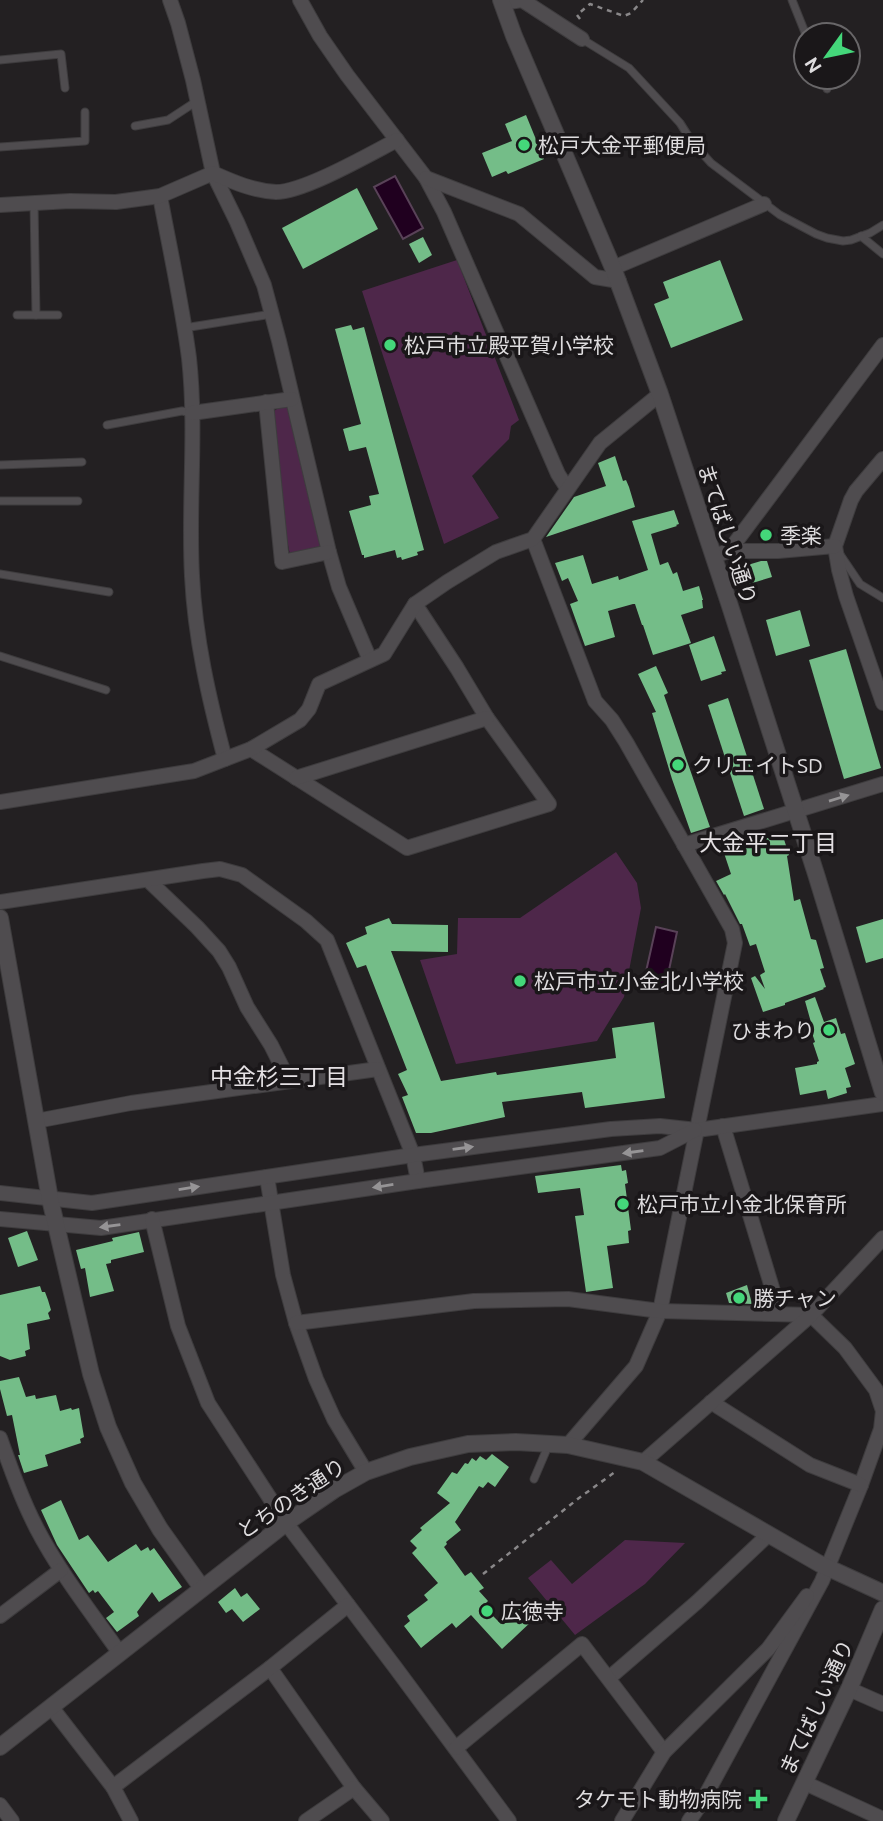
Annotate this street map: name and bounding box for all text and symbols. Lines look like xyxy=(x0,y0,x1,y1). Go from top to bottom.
north arrow xyxy=(792,21,862,91)
text: N xyxy=(800,53,826,77)
place label: 松戸大金平郵便局 xyxy=(538,133,706,157)
marker: 松戸大金平郵便局 xyxy=(516,137,532,153)
place label: 松戸市立殿平賀小学校 xyxy=(404,333,614,357)
marker: 松戸市立殿平賀小学校 xyxy=(382,337,398,353)
street label: まてばしい通り xyxy=(694,461,762,607)
place label: 季楽 xyxy=(780,523,822,547)
marker: 季楽 xyxy=(758,527,774,543)
place label: クリエイトSD xyxy=(692,753,823,777)
marker: クリエイトSD xyxy=(670,757,686,773)
one-way arrow xyxy=(829,792,850,802)
district label: 大金平二丁目 xyxy=(699,830,837,855)
place label: 松戸市立小金北小学校 xyxy=(534,969,744,993)
marker: 松戸市立小金北小学校 xyxy=(512,973,528,989)
place label: ひまわり xyxy=(731,1018,815,1042)
marker: ひまわり xyxy=(821,1022,837,1038)
district label: 中金杉三丁目 xyxy=(210,1064,348,1089)
one-way arrow xyxy=(452,1142,474,1153)
one-way arrow xyxy=(622,1147,644,1158)
one-way arrow xyxy=(372,1181,394,1192)
one-way arrow xyxy=(178,1182,200,1193)
place label: 松戸市立小金北保育所 xyxy=(637,1192,847,1216)
marker: 松戸市立小金北保育所 xyxy=(615,1196,631,1212)
one-way arrow xyxy=(99,1221,121,1232)
place label: 勝チャン xyxy=(753,1286,837,1310)
marker: 勝チャン xyxy=(731,1290,747,1306)
street label: とちのき通り xyxy=(232,1453,350,1543)
place label: 広徳寺 xyxy=(501,1599,564,1623)
marker: 広徳寺 xyxy=(479,1603,495,1619)
street label: まてばしい通り xyxy=(774,1635,858,1779)
place label: タケモト動物病院 xyxy=(574,1787,742,1811)
marker: タケモト動物病院 xyxy=(748,1789,768,1809)

